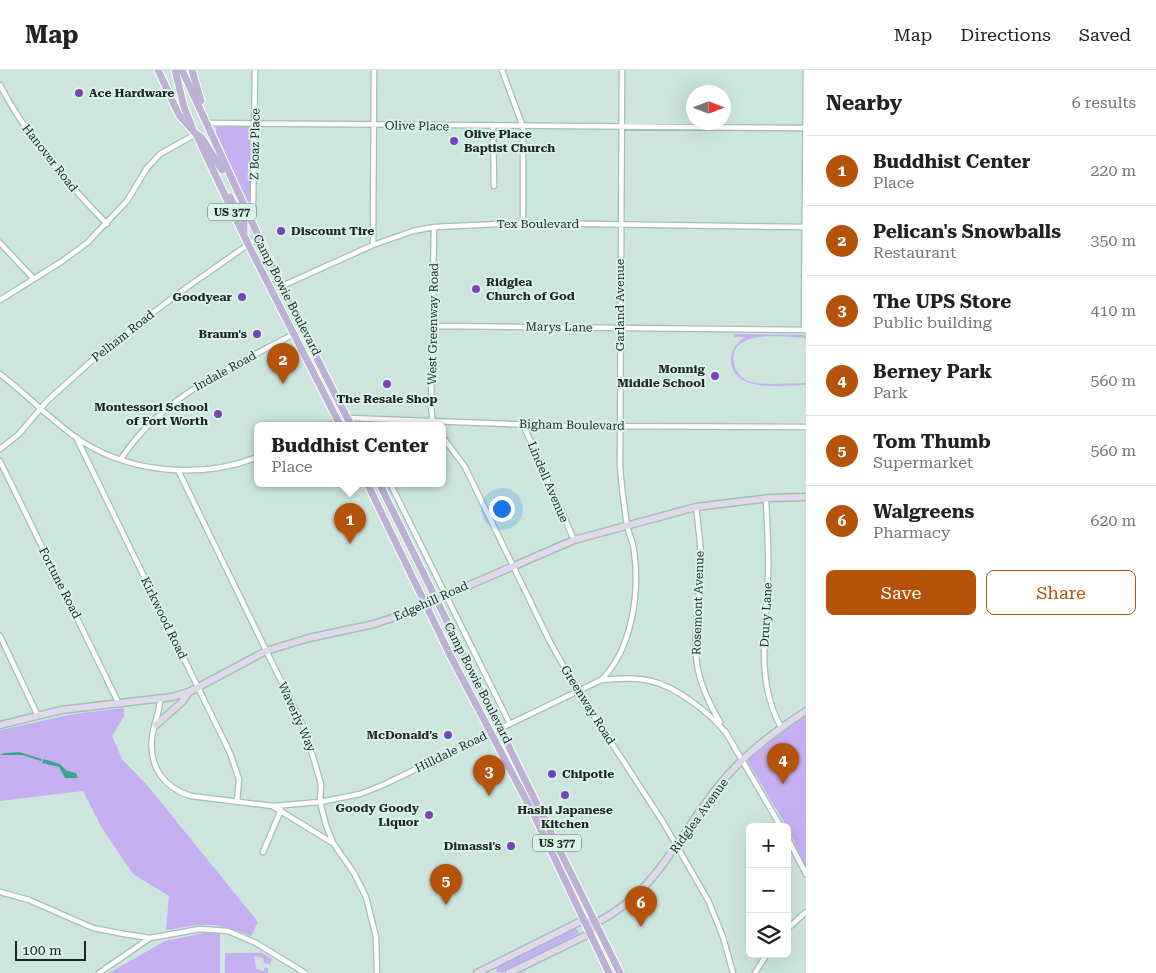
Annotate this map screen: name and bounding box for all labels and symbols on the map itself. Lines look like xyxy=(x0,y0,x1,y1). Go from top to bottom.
north arrow xyxy=(686,85,731,130)
place label: Ace Hardware xyxy=(89,86,174,100)
marker: Ace Hardware xyxy=(73,87,85,99)
street label: Z Boaz Place xyxy=(247,107,263,180)
street label: Olive Place xyxy=(385,118,450,134)
street label: Hanover Road xyxy=(19,121,81,195)
place label: Olive Place Baptist Church xyxy=(464,127,555,155)
marker: Olive Place Baptist Church xyxy=(448,135,460,147)
road number: US 377 xyxy=(208,204,256,220)
street label: Tex Boulevard xyxy=(497,217,580,231)
place label: Discount Tire xyxy=(291,224,374,238)
marker: Discount Tire xyxy=(275,225,287,237)
street label: Camp Bowie Boulevard xyxy=(250,232,324,358)
street label: Garland Avenue xyxy=(613,258,627,351)
street label: West Greenway Road xyxy=(425,263,441,385)
place label: Ridglea Church of God xyxy=(486,275,575,303)
marker: Ridglea Church of God xyxy=(470,283,482,295)
place label: Goodyear xyxy=(173,290,233,304)
marker: Goodyear xyxy=(236,291,248,303)
street label: Pelham Road xyxy=(89,307,157,365)
street label: Marys Lane xyxy=(525,319,593,335)
place label: Braum's xyxy=(199,327,247,341)
marker: Braum's xyxy=(251,328,263,340)
pin: 2 xyxy=(267,343,299,384)
street label: Indale Road xyxy=(191,348,259,394)
place label: Monnig Middle School xyxy=(617,362,706,390)
marker: Monnig Middle School xyxy=(709,370,721,382)
marker: The Resale Shop xyxy=(381,378,393,390)
place label: The Resale Shop xyxy=(336,392,438,406)
place label: Montessori School of Fort Worth xyxy=(94,400,208,428)
marker: Montessori School of Fort Worth xyxy=(212,408,224,420)
street label: Bigham Boulevard xyxy=(519,417,625,433)
street label: Lindell Avenue xyxy=(525,439,572,525)
your location xyxy=(489,496,515,522)
pin: 1 xyxy=(334,503,366,544)
street label: Fortune Road xyxy=(36,545,84,621)
street label: Rosemont Avenue xyxy=(689,550,707,655)
street label: Kirkwood Road xyxy=(138,575,190,662)
street label: Edgehill Road xyxy=(392,578,471,624)
street label: Drury Lane xyxy=(757,582,775,648)
street label: Camp Bowie Boulevard xyxy=(441,620,515,746)
street label: Greenway Road xyxy=(558,663,618,747)
street label: Waverly Way xyxy=(275,680,319,755)
place label: McDonald's xyxy=(367,728,438,742)
street label: Hilldale Road xyxy=(413,728,490,775)
marker: McDonald's xyxy=(442,729,454,741)
pin: 4 xyxy=(767,743,799,784)
pin: 3 xyxy=(473,755,505,796)
place label: Chipotle xyxy=(562,767,614,781)
marker: Chipotle xyxy=(546,768,558,780)
street label: Ridglea Avenue xyxy=(667,775,731,856)
marker: Hashi Japanese Kitchen xyxy=(559,789,571,801)
place label: Goody Goody Liquor xyxy=(336,801,420,829)
place label: Hashi Japanese Kitchen xyxy=(517,803,613,831)
marker: Goody Goody Liquor xyxy=(423,809,435,821)
road number: US 377 xyxy=(533,834,581,851)
place label: Dimassi's xyxy=(444,839,501,853)
marker: Dimassi's xyxy=(505,840,517,852)
pin: 5 xyxy=(430,864,462,905)
pin: 6 xyxy=(625,886,657,927)
scale bar xyxy=(15,938,86,961)

